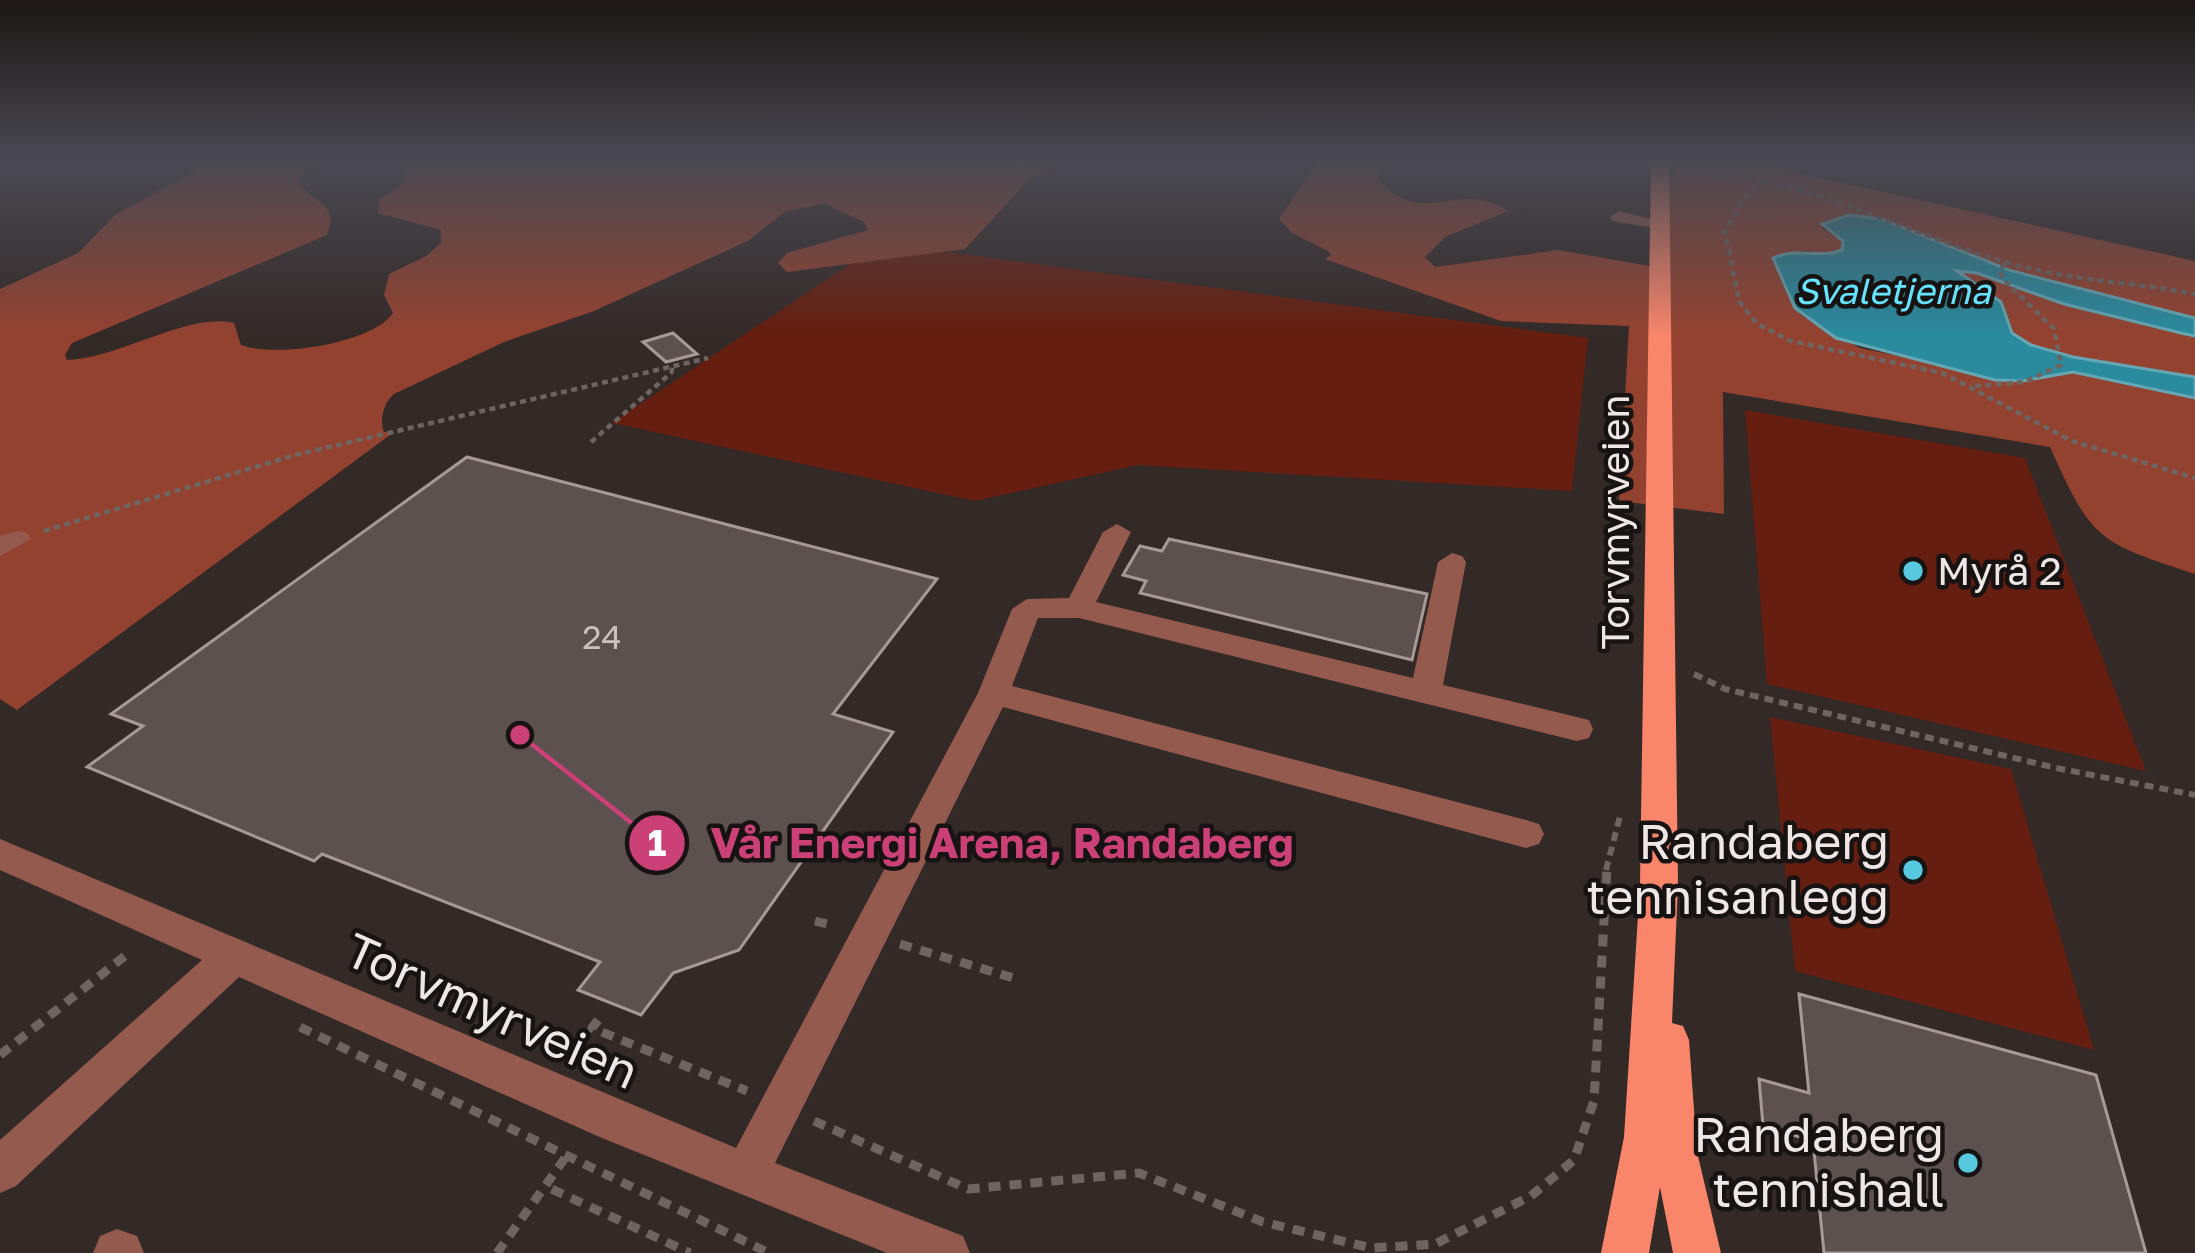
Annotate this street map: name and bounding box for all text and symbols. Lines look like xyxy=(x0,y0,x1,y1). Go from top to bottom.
water label: Svaletjerna xyxy=(1795,269,1992,312)
street label: Torvmyrveien xyxy=(1591,395,1638,649)
place label: Myrå 2 xyxy=(1937,547,2062,594)
marker: Myrå 2 xyxy=(1900,558,1926,584)
house number: 24 xyxy=(582,617,622,656)
callout: Vår Energi Arena, Randaberg xyxy=(627,804,1318,882)
place label: Randaberg tennisanlegg xyxy=(1586,812,1889,925)
text: Vår Energi Arena, Randaberg xyxy=(710,817,1294,867)
text: 1 xyxy=(648,821,666,864)
marker: Randaberg tennisanlegg xyxy=(1900,857,1926,883)
street label: Torvmyrveien xyxy=(337,920,648,1100)
place label: Randaberg tennishall xyxy=(1693,1105,1944,1218)
marker: Randaberg tennishall xyxy=(1955,1150,1981,1176)

